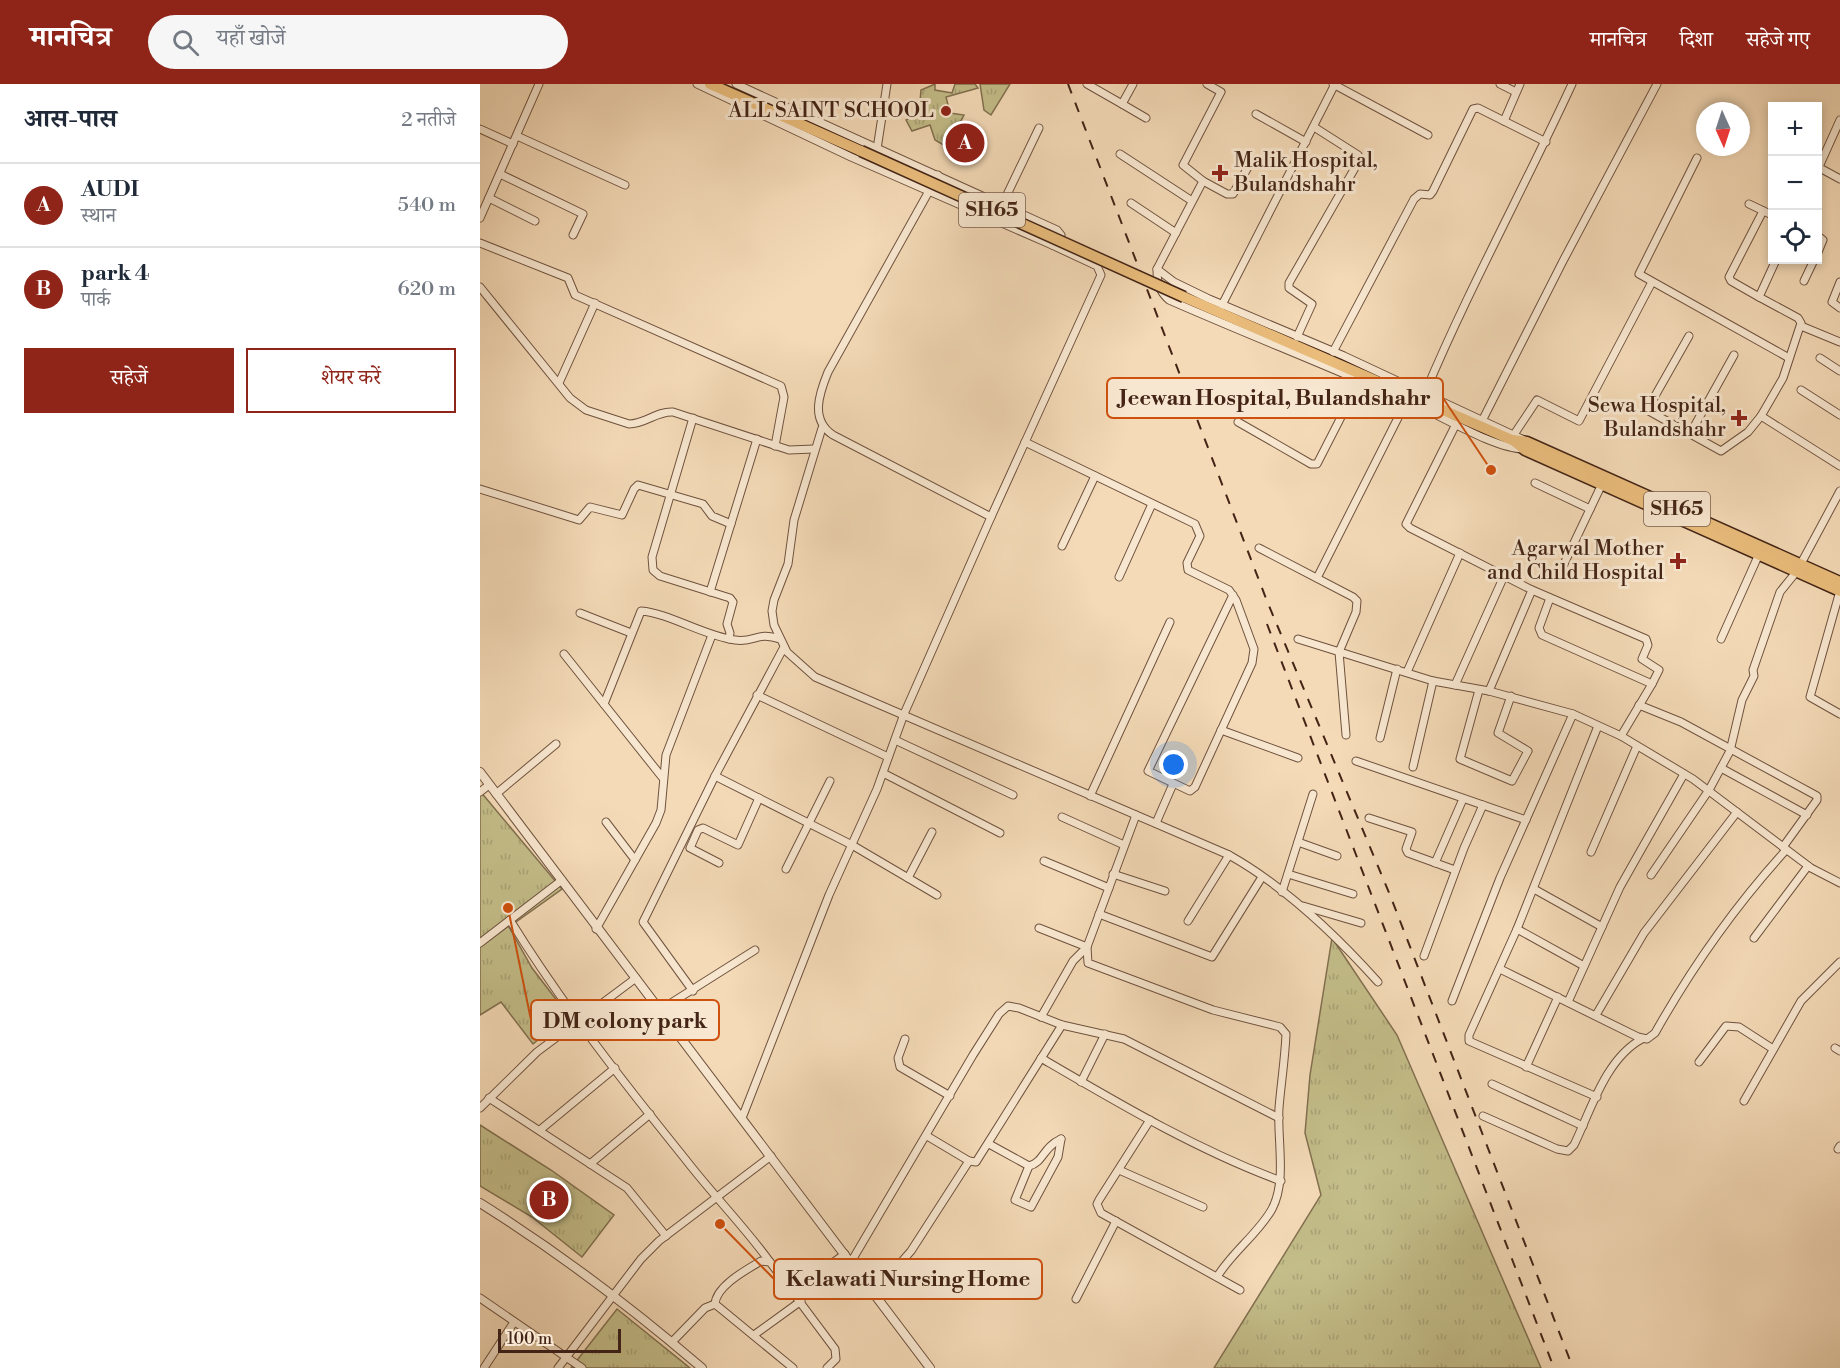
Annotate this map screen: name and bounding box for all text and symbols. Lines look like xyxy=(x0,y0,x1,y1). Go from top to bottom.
search box xyxy=(148,15,568,69)
text: मानचित्र xyxy=(30,20,112,55)
text: यहाँ खोजें xyxy=(217,25,285,52)
icon: search xyxy=(169,26,202,59)
text: मानचित्र xyxy=(1590,27,1647,53)
text: दिशा xyxy=(1680,27,1713,53)
text: सहेजे गए xyxy=(1746,27,1810,53)
place label: ALL SAINT SCHOOL xyxy=(727,98,934,124)
north arrow xyxy=(1696,102,1750,156)
map controls xyxy=(1768,102,1822,264)
button: + xyxy=(1768,102,1822,156)
text: आस-पास xyxy=(24,103,117,135)
marker: ALL SAINT SCHOOL xyxy=(939,104,953,118)
text: 2 नतीजे xyxy=(401,108,456,133)
pin: A xyxy=(946,120,984,166)
place label: Malik Hospital, Bulandshahr xyxy=(1233,148,1378,198)
button: − xyxy=(1768,156,1822,210)
marker: Malik Hospital, Bulandshahr xyxy=(1211,164,1229,182)
text: AUDI xyxy=(81,176,139,203)
text: A xyxy=(36,193,51,218)
text: 540 m xyxy=(398,193,456,218)
road number: SH65 xyxy=(959,193,1025,227)
text: स्थान xyxy=(81,204,116,229)
button: locate xyxy=(1768,210,1822,264)
text: park 4 xyxy=(81,260,149,287)
text: B xyxy=(36,277,51,302)
text: 620 m xyxy=(398,277,456,302)
text: पार्क xyxy=(81,288,110,313)
button: सहेजें xyxy=(24,348,234,413)
button: शेयर करें xyxy=(246,348,456,413)
callout: Jeewan Hospital, Bulandshahr xyxy=(1107,378,1443,418)
text: Jeewan Hospital, Bulandshahr xyxy=(1116,385,1431,412)
place label: Sewa Hospital, Bulandshahr xyxy=(1588,393,1726,443)
marker: Sewa Hospital, Bulandshahr xyxy=(1730,409,1748,427)
road number: SH65 xyxy=(1644,492,1710,526)
place label: Agarwal Mother and Child Hospital xyxy=(1487,536,1664,586)
marker: Agarwal Mother and Child Hospital xyxy=(1669,552,1687,570)
your location xyxy=(1159,750,1188,779)
callout: DM colony park xyxy=(531,1000,719,1040)
text: DM colony park xyxy=(543,1008,708,1035)
pin: B xyxy=(530,1178,568,1222)
callout: Kelawati Nursing Home xyxy=(774,1259,1042,1299)
text: Kelawati Nursing Home xyxy=(786,1266,1030,1293)
scale bar xyxy=(498,1326,621,1354)
text: 100 m xyxy=(507,1329,552,1349)

